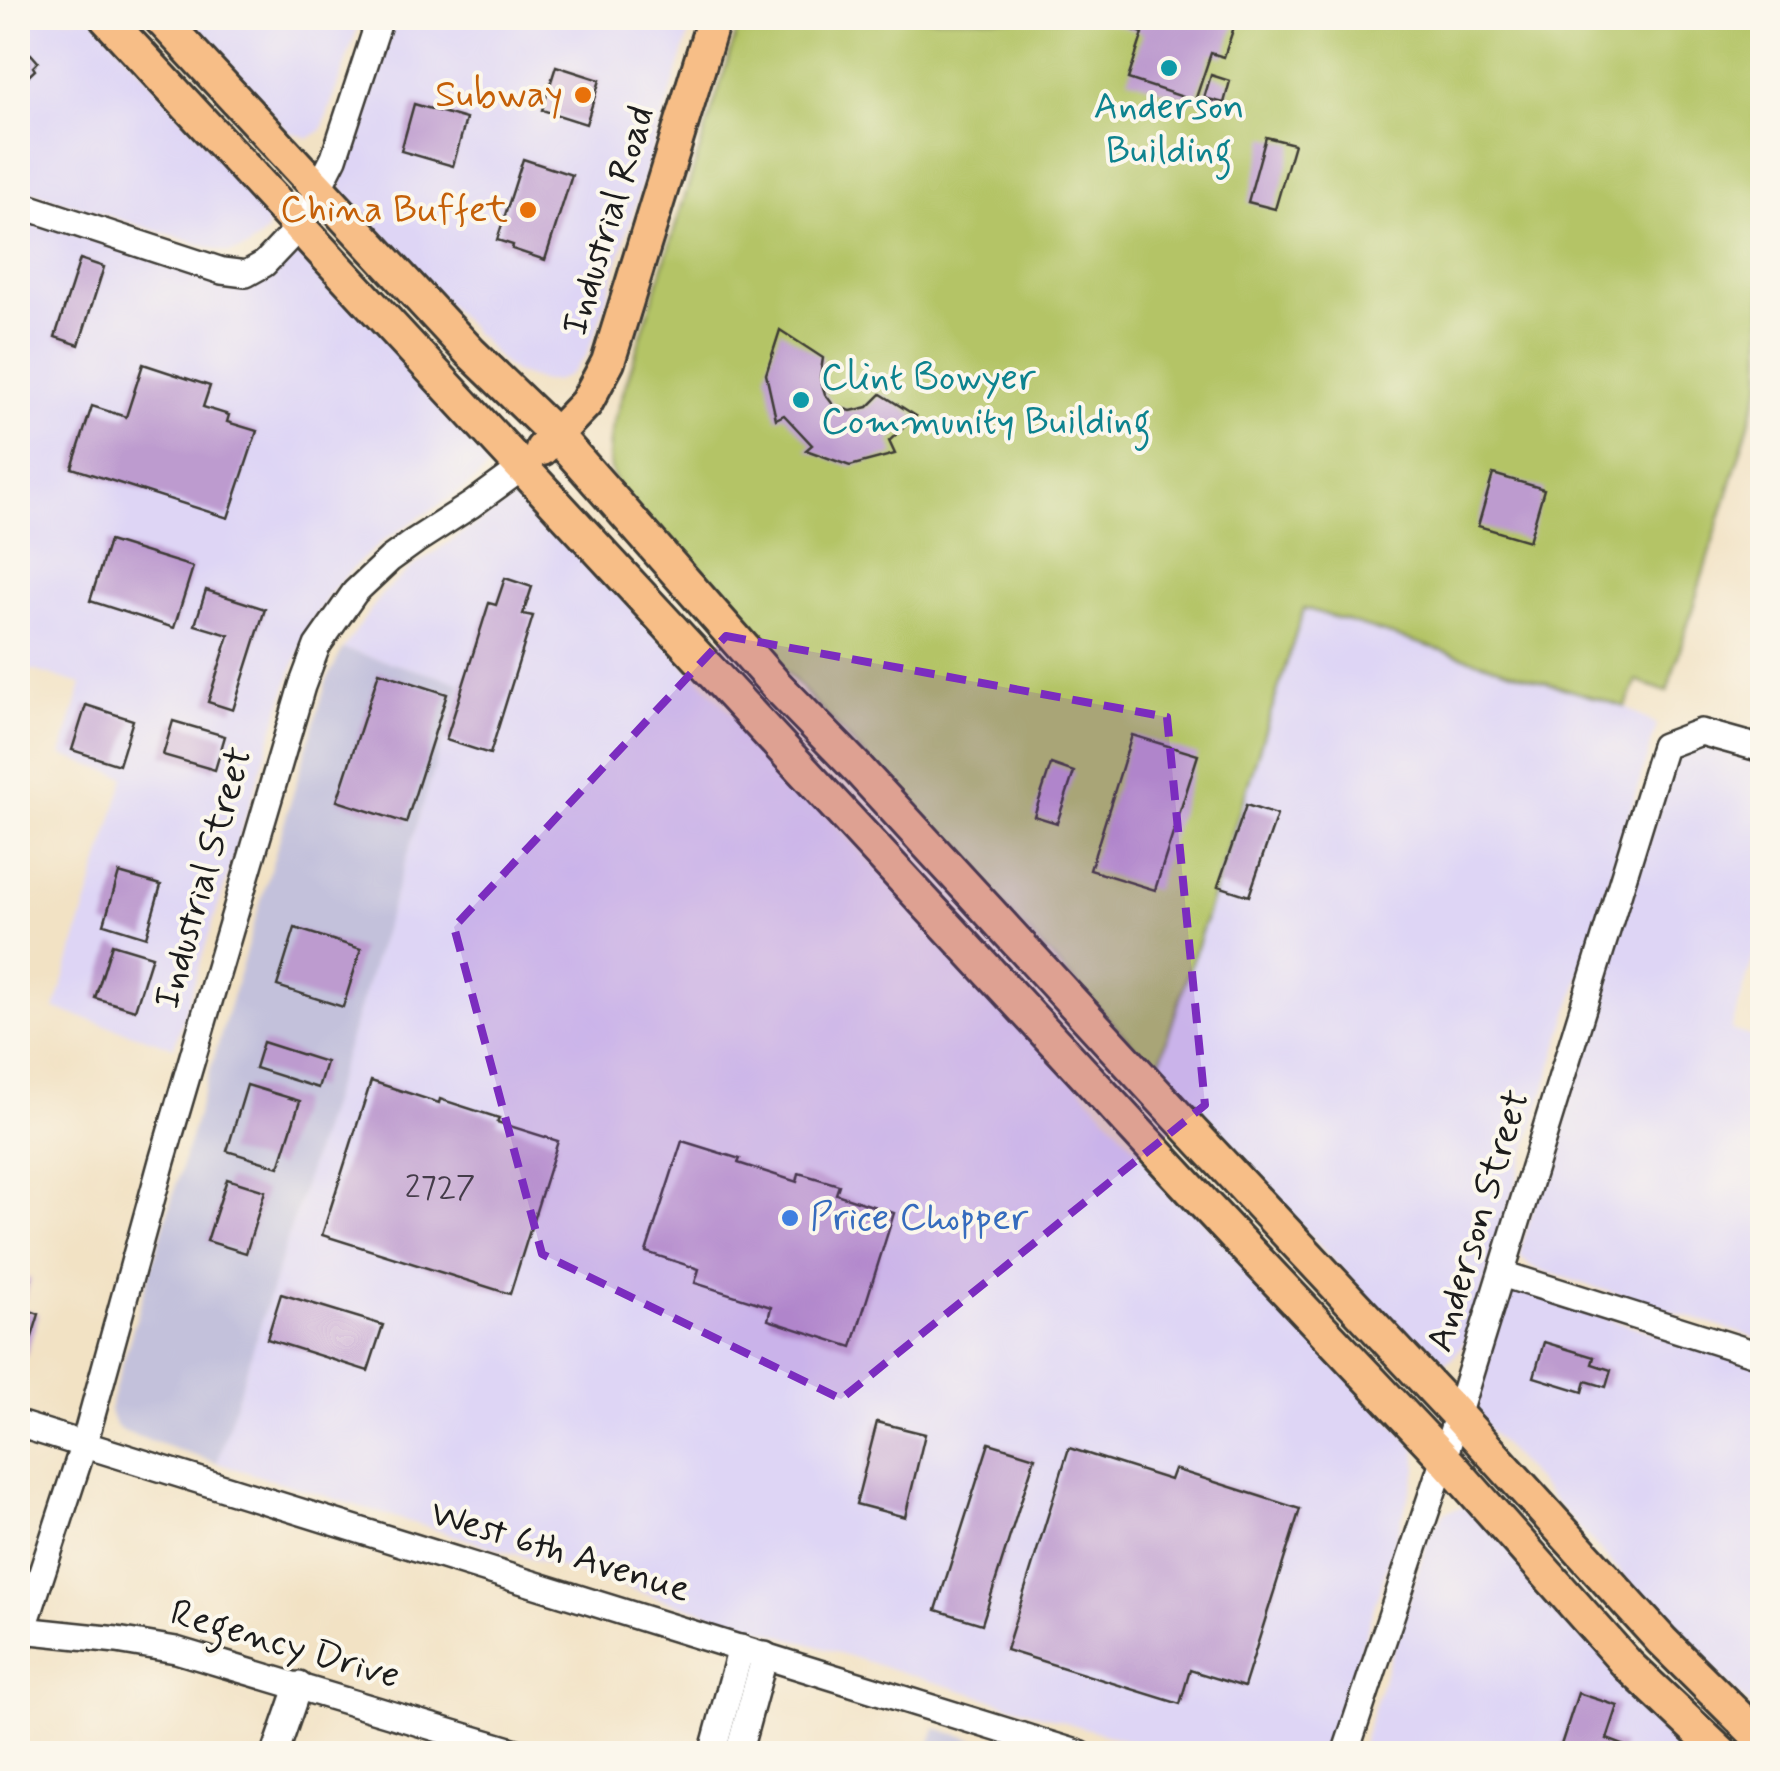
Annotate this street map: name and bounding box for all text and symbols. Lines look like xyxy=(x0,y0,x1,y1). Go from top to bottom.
marker: Anderson Building xyxy=(1158,57,1180,79)
place label: Subway xyxy=(435,71,563,120)
place label: Anderson Building xyxy=(1094,83,1244,180)
marker: Subway xyxy=(572,84,594,106)
street label: Industrial Road xyxy=(551,100,667,342)
place label: China Buffet xyxy=(280,186,508,235)
marker: China Buffet xyxy=(517,199,539,221)
place label: Clint Bowyer Community Building xyxy=(821,354,1151,451)
marker: Clint Bowyer Community Building xyxy=(790,389,812,411)
street label: Industrial Street xyxy=(143,741,265,1015)
street label: Anderson Street xyxy=(1416,1084,1542,1358)
house number: 2727 xyxy=(405,1167,475,1209)
place label: Price Chopper xyxy=(810,1194,1028,1243)
marker: Price Chopper xyxy=(779,1207,801,1229)
street label: West 6th Avenue xyxy=(424,1489,696,1615)
street label: Regency Drive xyxy=(164,1589,405,1705)

